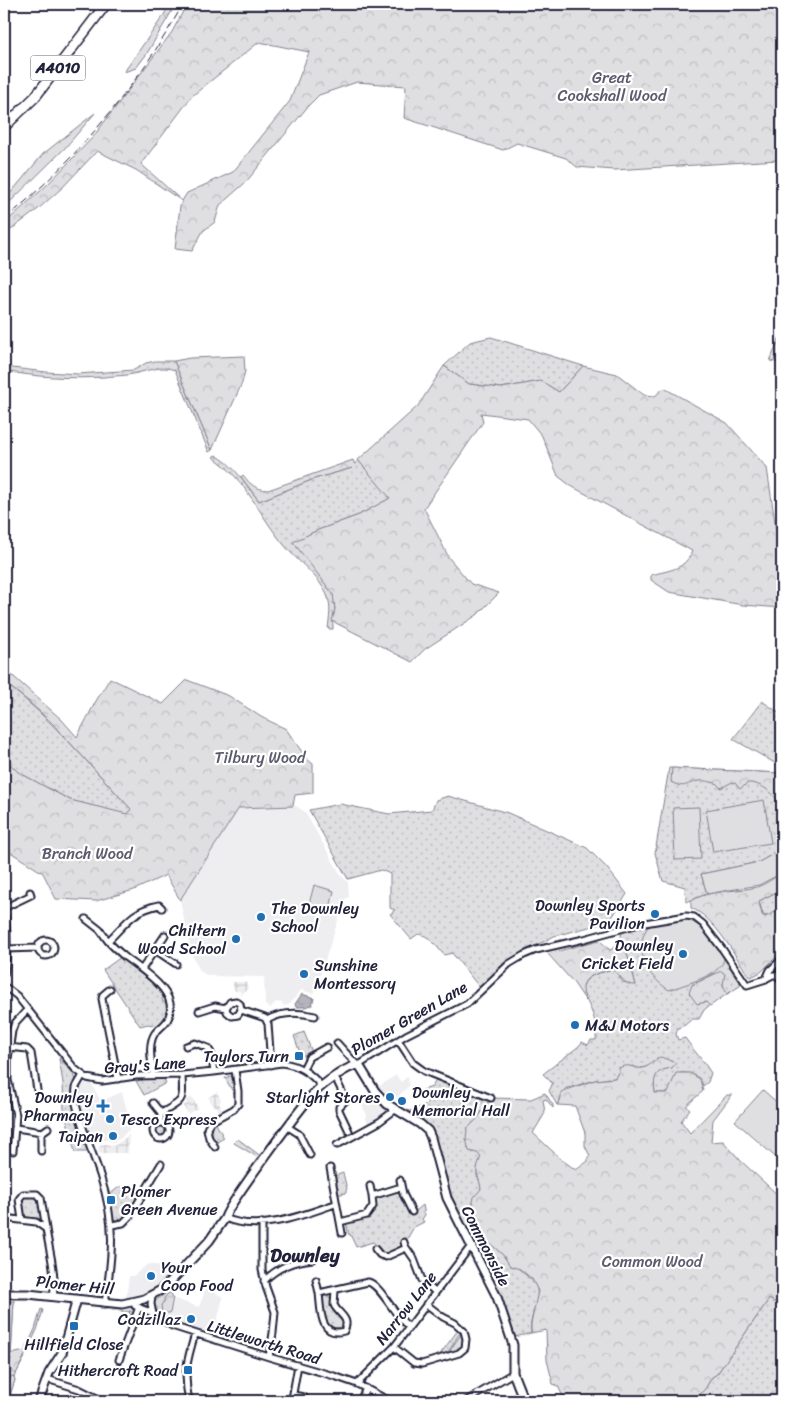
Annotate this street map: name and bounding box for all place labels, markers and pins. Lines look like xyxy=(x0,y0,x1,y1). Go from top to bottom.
place label: Downley Sports Pavilion xyxy=(535,891,646,938)
place label: The Downley School xyxy=(271,894,359,941)
marker: Downley Sports Pavilion xyxy=(649,908,661,920)
marker: The Downley School xyxy=(255,911,267,923)
place label: Chiltern Wood School xyxy=(138,916,226,963)
place label: Downley Cricket Field xyxy=(582,931,675,978)
marker: Chiltern Wood School xyxy=(230,933,242,945)
marker: Downley Cricket Field xyxy=(677,948,689,960)
place label: Sunshine Montessory xyxy=(314,951,396,998)
marker: Sunshine Montessory xyxy=(298,968,310,980)
place label: M&J Motors xyxy=(585,1011,670,1040)
marker: M&J Motors xyxy=(569,1019,581,1031)
place label: Taylors Turn xyxy=(203,1042,289,1071)
marker: Taylors Turn xyxy=(293,1050,305,1062)
place label: Downley Memorial Hall xyxy=(412,1078,510,1125)
place label: Downley Pharmacy xyxy=(24,1083,94,1130)
place label: Starlight Stores xyxy=(266,1083,380,1112)
marker: Starlight Stores xyxy=(384,1091,396,1103)
marker: Downley Memorial Hall xyxy=(396,1095,408,1107)
marker: Downley Pharmacy xyxy=(97,1100,109,1112)
place label: Tesco Express xyxy=(120,1105,218,1134)
marker: Tesco Express xyxy=(104,1113,116,1125)
place label: Taipan xyxy=(58,1122,103,1151)
marker: Taipan xyxy=(107,1130,119,1142)
place label: Plomer Green Avenue xyxy=(121,1177,218,1224)
marker: Plomer Green Avenue xyxy=(105,1194,117,1206)
place label: Your Coop Food xyxy=(161,1253,235,1300)
marker: Your Coop Food xyxy=(145,1270,157,1282)
place label: Codzillaz xyxy=(118,1305,181,1334)
marker: Codzillaz xyxy=(185,1313,197,1325)
marker: Hillfield Close xyxy=(68,1320,80,1332)
place label: Hillfield Close xyxy=(24,1330,124,1359)
place label: Hithercroft Road xyxy=(58,1356,180,1385)
marker: Hithercroft Road xyxy=(182,1364,194,1376)

